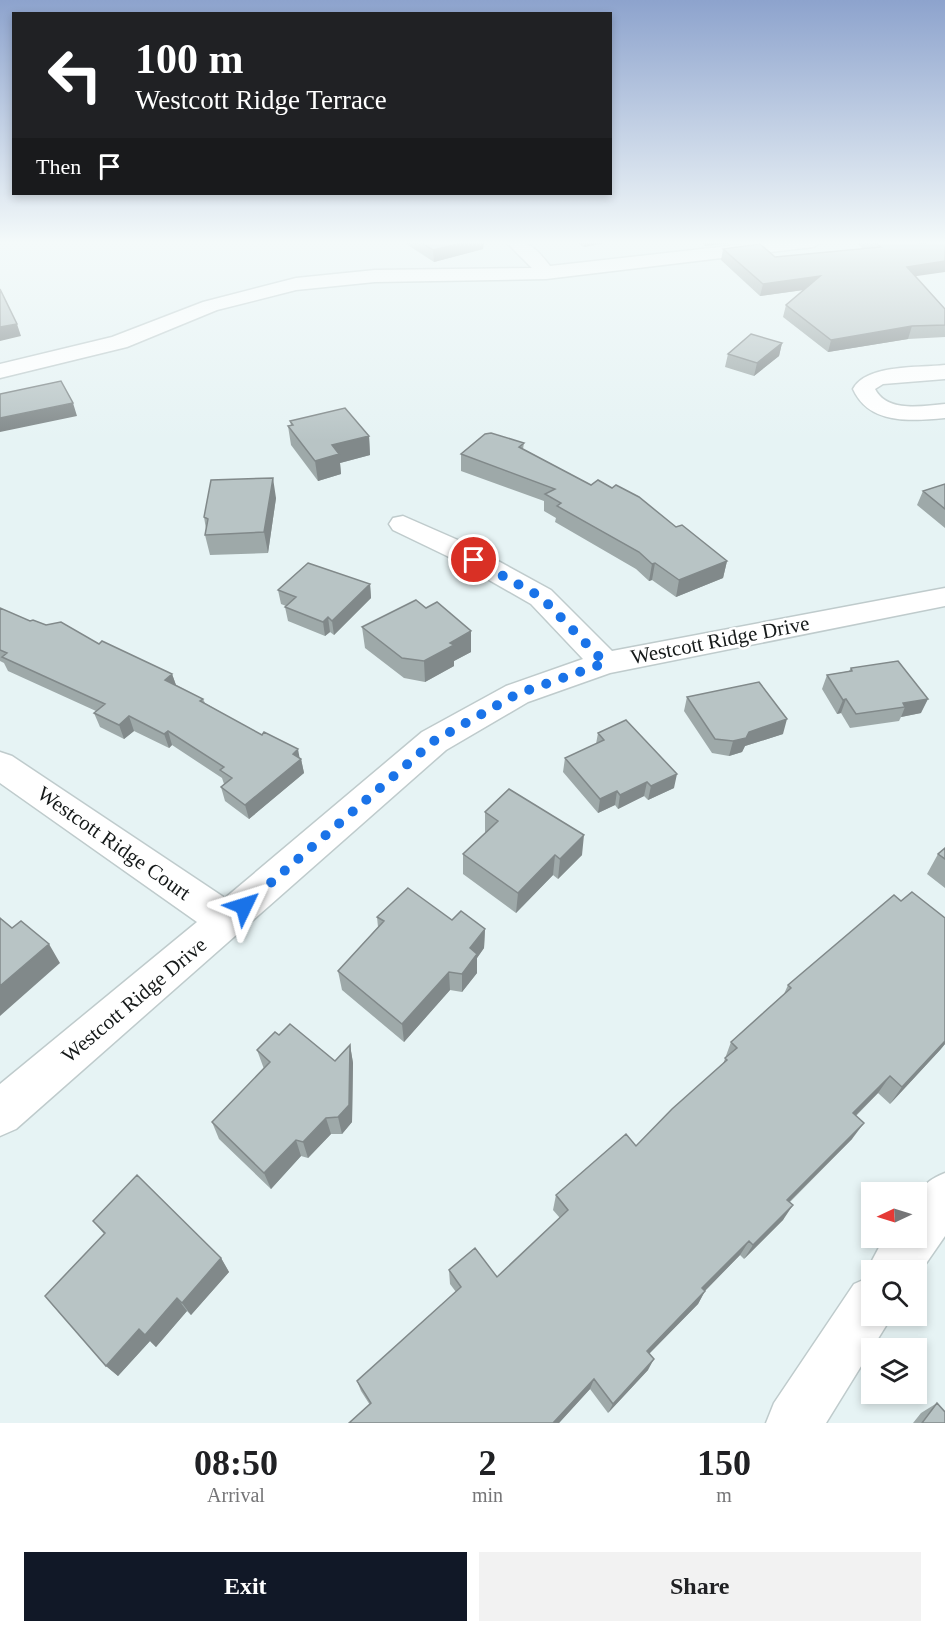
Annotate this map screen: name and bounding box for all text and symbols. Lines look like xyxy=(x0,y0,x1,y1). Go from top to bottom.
icon: left xyxy=(36,36,114,114)
text: 100 m xyxy=(135,36,244,82)
text: Westcott Ridge Terrace xyxy=(135,85,387,115)
icon: arrive xyxy=(93,150,126,183)
text: Then xyxy=(36,154,81,179)
pin xyxy=(448,534,499,585)
icon: arrive xyxy=(457,543,490,576)
street label: Westcott Ridge Drive xyxy=(629,611,811,669)
street label: Westcott Ridge Court xyxy=(33,781,195,905)
position arrow xyxy=(212,874,276,938)
street label: Westcott Ridge Drive xyxy=(57,932,211,1068)
north arrow xyxy=(861,1182,927,1248)
map controls xyxy=(861,1182,927,1404)
button: search xyxy=(861,1260,927,1326)
button: layers xyxy=(861,1338,927,1404)
text: 08:50 xyxy=(194,1443,278,1483)
text: 2 xyxy=(479,1443,497,1483)
text: 150 xyxy=(697,1443,751,1483)
text: Arrival xyxy=(207,1484,265,1506)
text: min xyxy=(472,1484,503,1506)
text: m xyxy=(716,1484,732,1506)
button: Exit xyxy=(24,1552,467,1621)
button: Share xyxy=(479,1552,921,1621)

